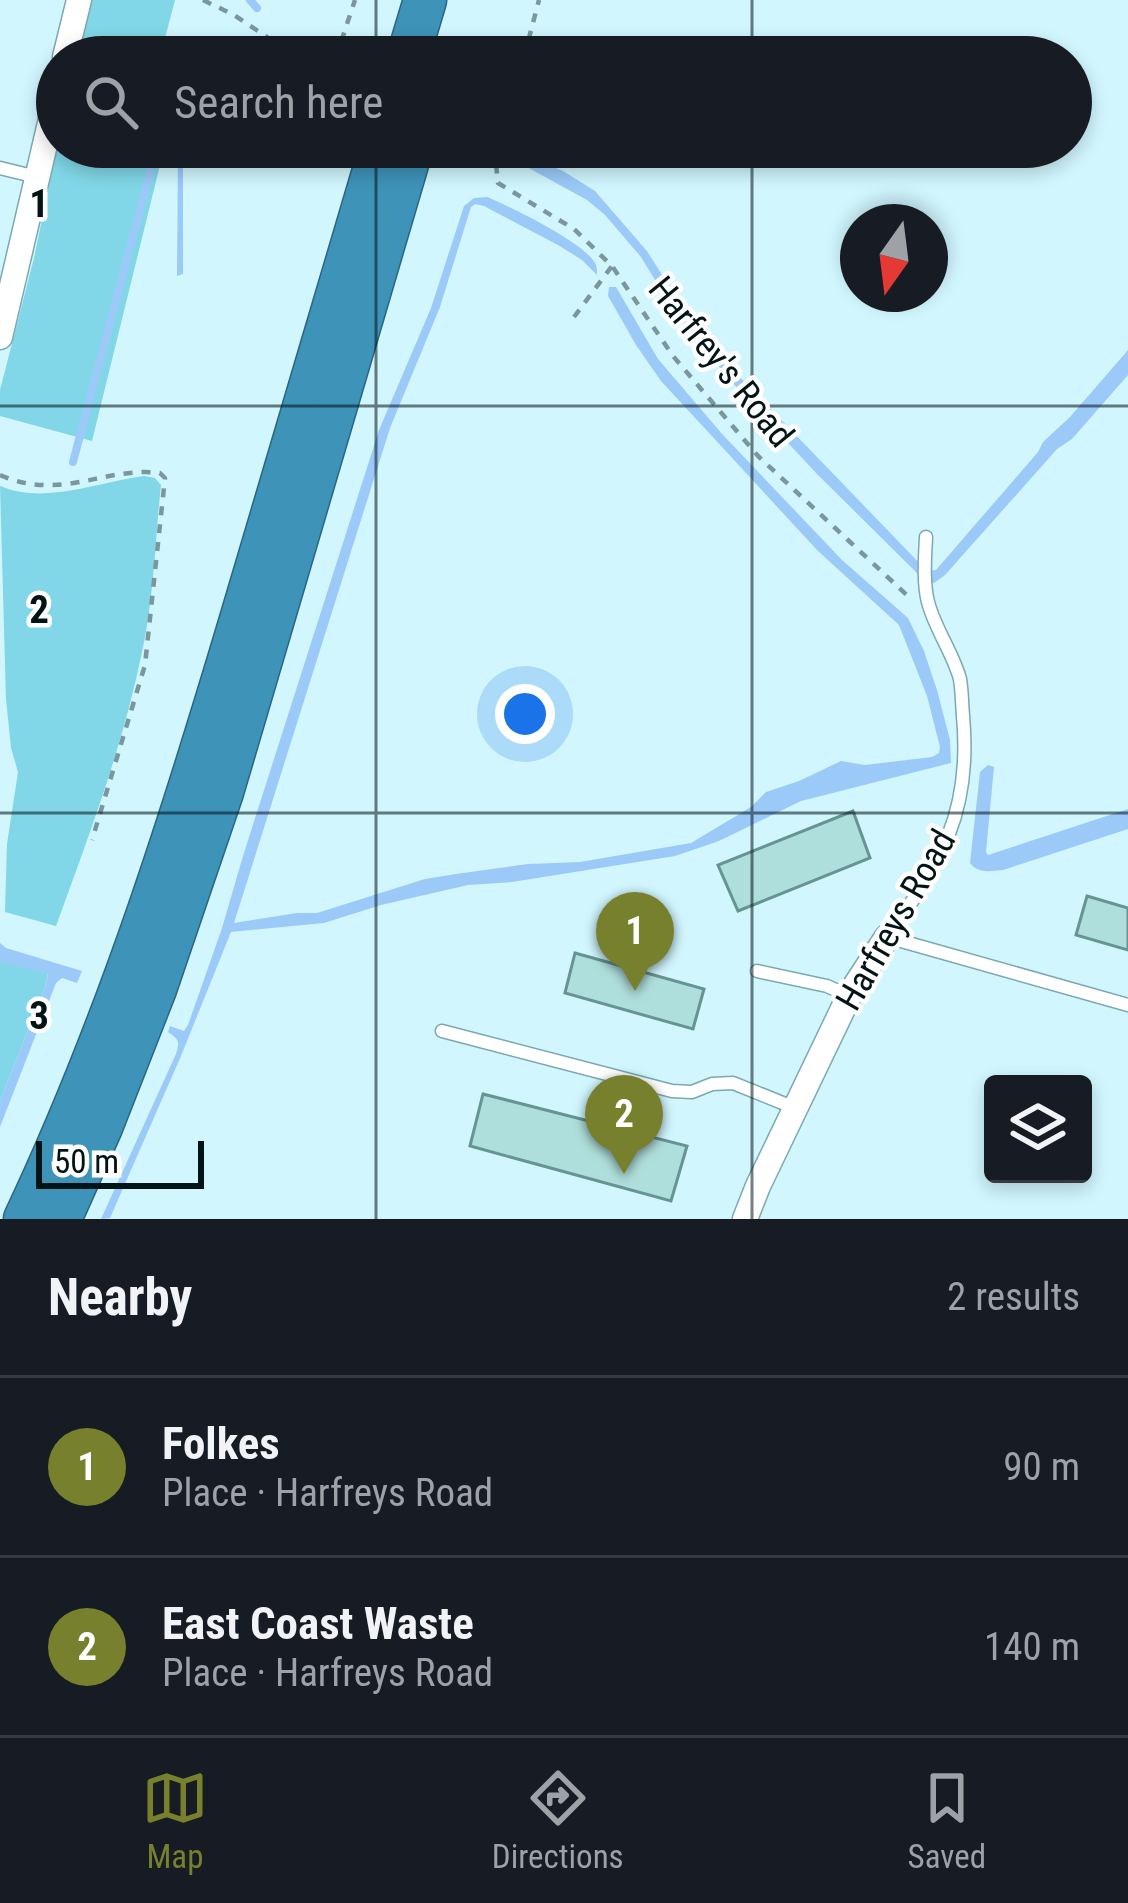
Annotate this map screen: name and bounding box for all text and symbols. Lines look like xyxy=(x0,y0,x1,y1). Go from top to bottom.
search box xyxy=(36,36,1092,168)
icon: search xyxy=(78,69,144,135)
text: Search here xyxy=(174,76,383,129)
text: 1 xyxy=(29,181,49,227)
north arrow xyxy=(840,204,948,312)
street label: Harfrey's Road xyxy=(640,269,802,455)
text: 2 xyxy=(29,587,49,633)
your location xyxy=(495,684,555,744)
street label: Harfreys Road xyxy=(827,822,965,1018)
pin: 1 xyxy=(596,892,674,991)
text: 3 xyxy=(29,993,49,1039)
pin: 2 xyxy=(585,1075,663,1174)
map controls xyxy=(984,1075,1092,1183)
button: layers xyxy=(984,1075,1092,1183)
scale bar xyxy=(36,1135,204,1188)
text: 50 m xyxy=(54,1142,119,1181)
text: Nearby xyxy=(48,1268,192,1327)
text: 2 results xyxy=(947,1274,1080,1320)
text: Folkes xyxy=(162,1417,280,1470)
text: 1 xyxy=(77,1444,97,1490)
text: 90 m xyxy=(1003,1444,1080,1490)
text: Place · Harfreys Road xyxy=(162,1470,493,1516)
text: East Coast Waste xyxy=(162,1597,474,1650)
text: 2 xyxy=(77,1624,97,1670)
text: 140 m xyxy=(984,1624,1080,1670)
text: Place · Harfreys Road xyxy=(162,1650,493,1696)
tab: Map xyxy=(142,1765,208,1876)
tab: Directions xyxy=(492,1765,624,1876)
tab: Saved xyxy=(908,1765,986,1876)

